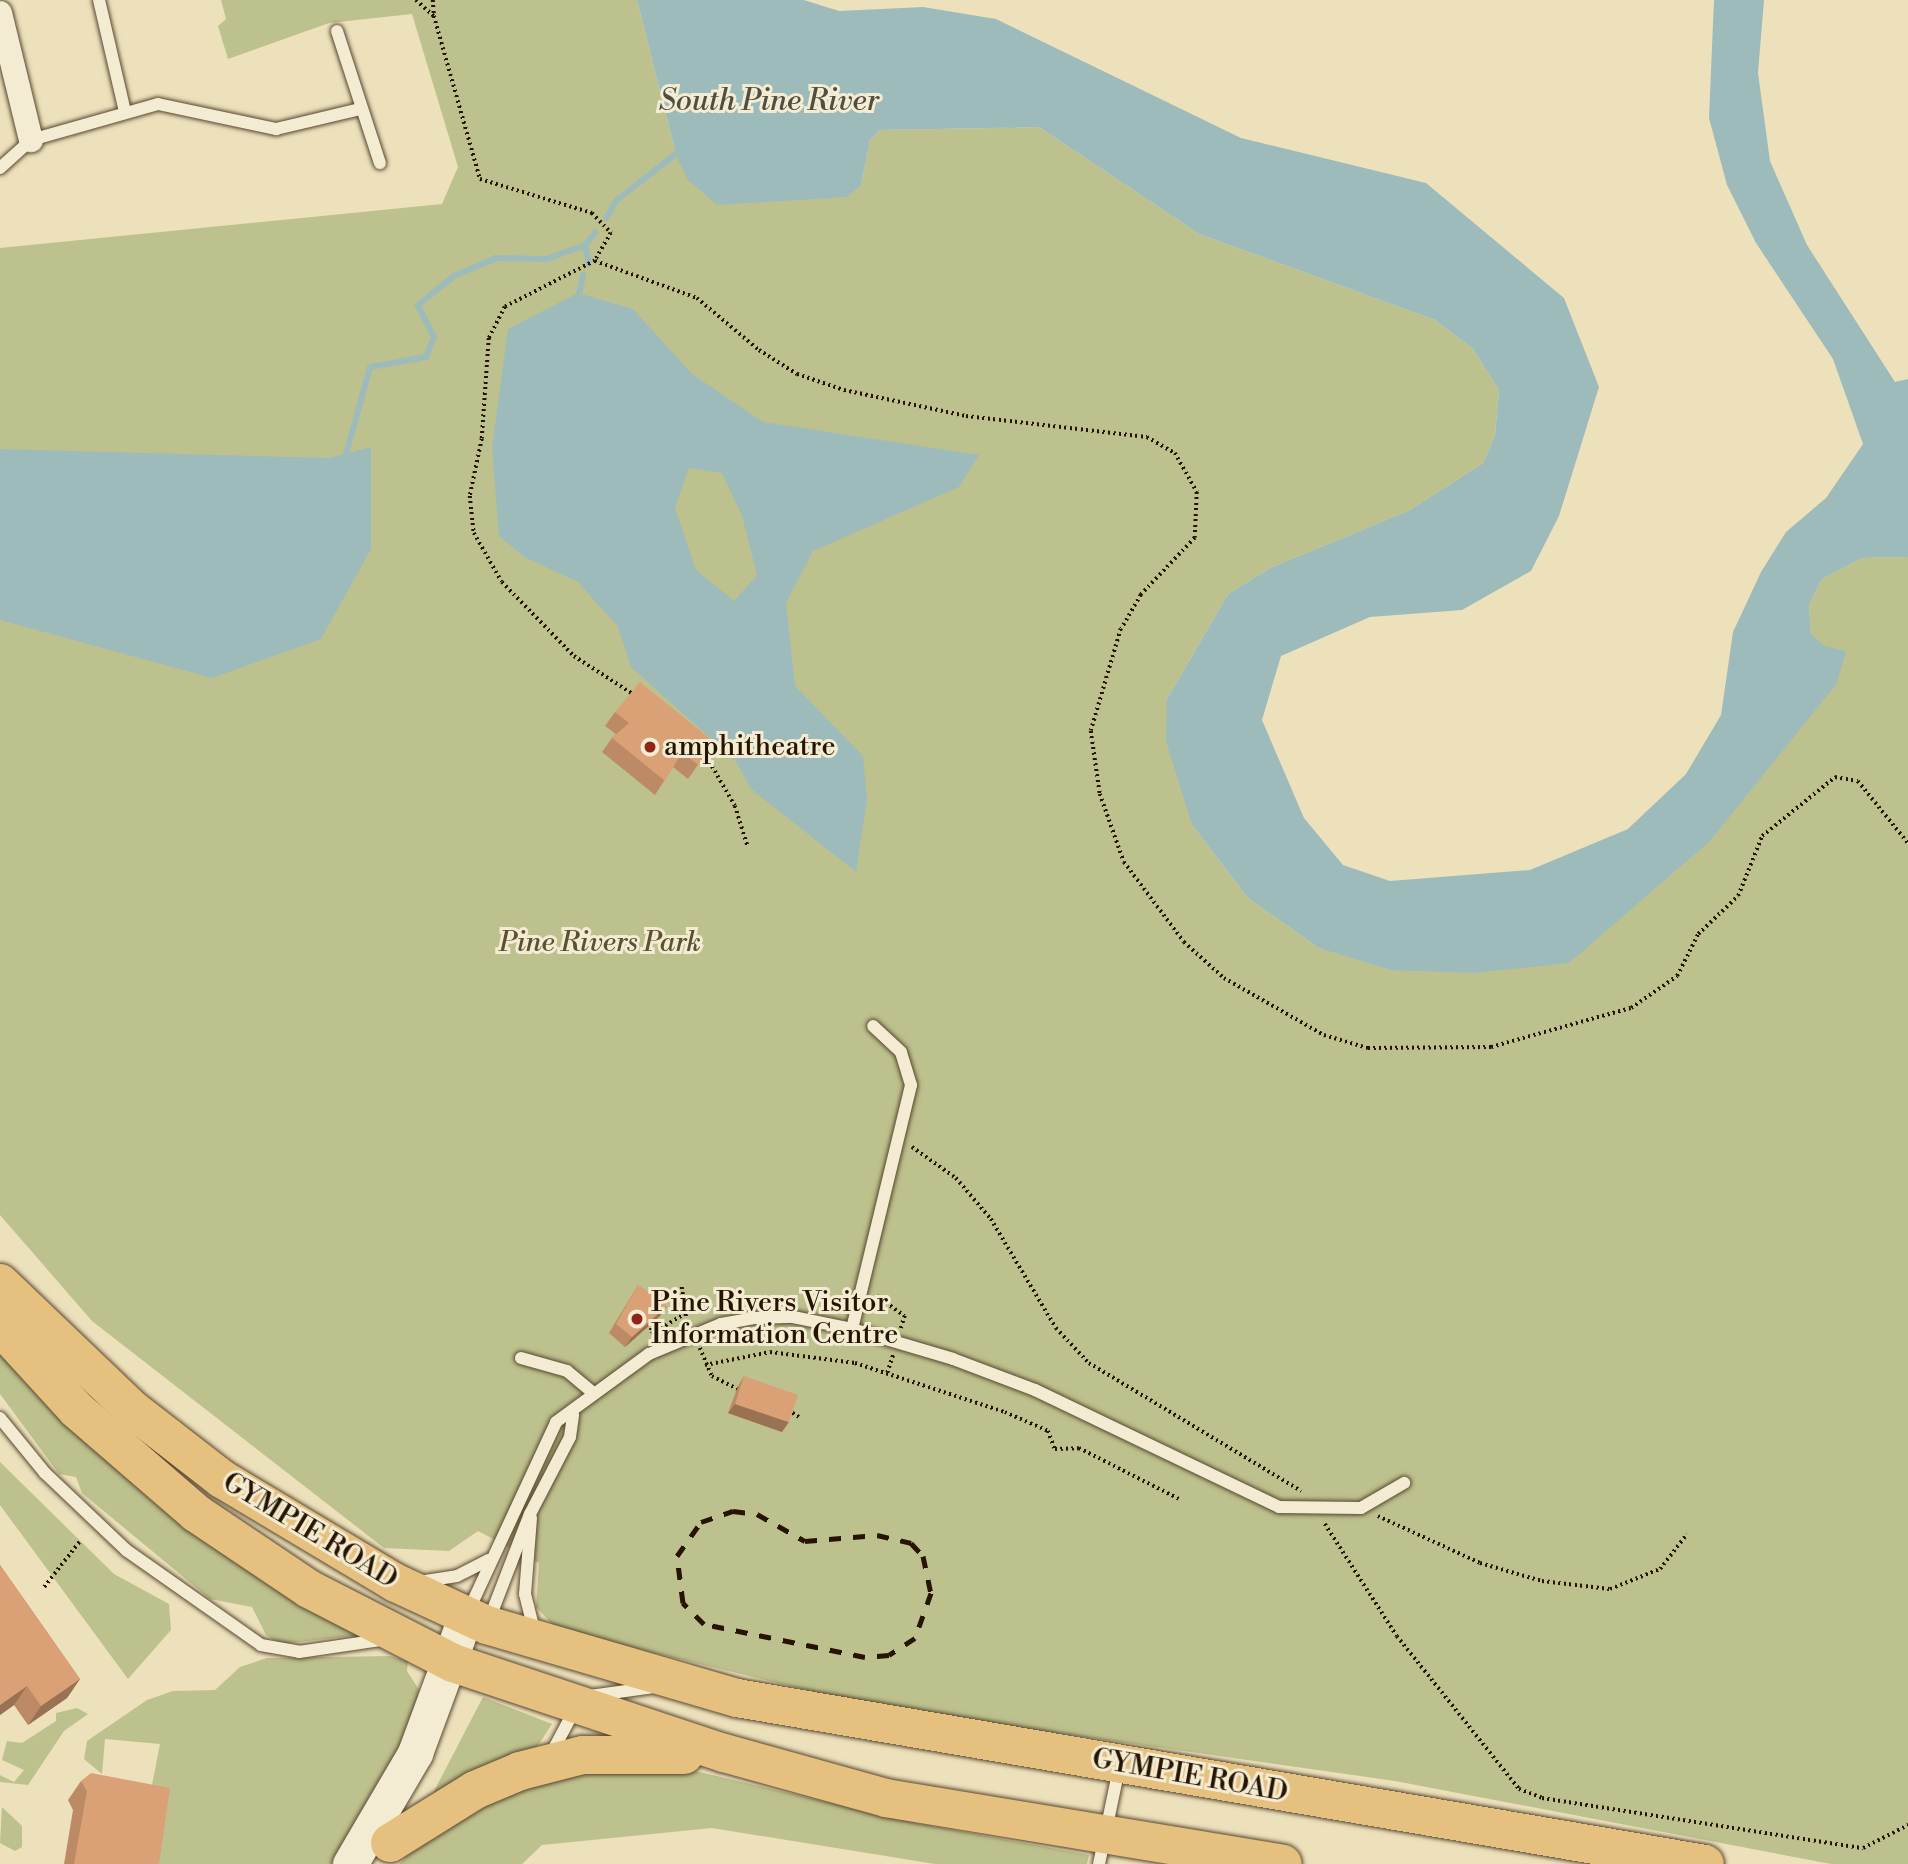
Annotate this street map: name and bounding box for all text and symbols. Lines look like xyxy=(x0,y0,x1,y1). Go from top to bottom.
water label: South Pine River xyxy=(659,83,879,119)
place label: amphitheatre xyxy=(664,730,836,764)
marker: amphitheatre xyxy=(642,739,658,755)
park label: Pine Rivers Park xyxy=(499,926,701,960)
place label: Pine Rivers Visitor Information Centre xyxy=(651,1286,898,1352)
marker: Pine Rivers Visitor Information Centre xyxy=(629,1311,645,1327)
street label: GYMPIE ROAD xyxy=(216,1466,404,1596)
street label: GYMPIE ROAD xyxy=(1090,1742,1290,1810)

